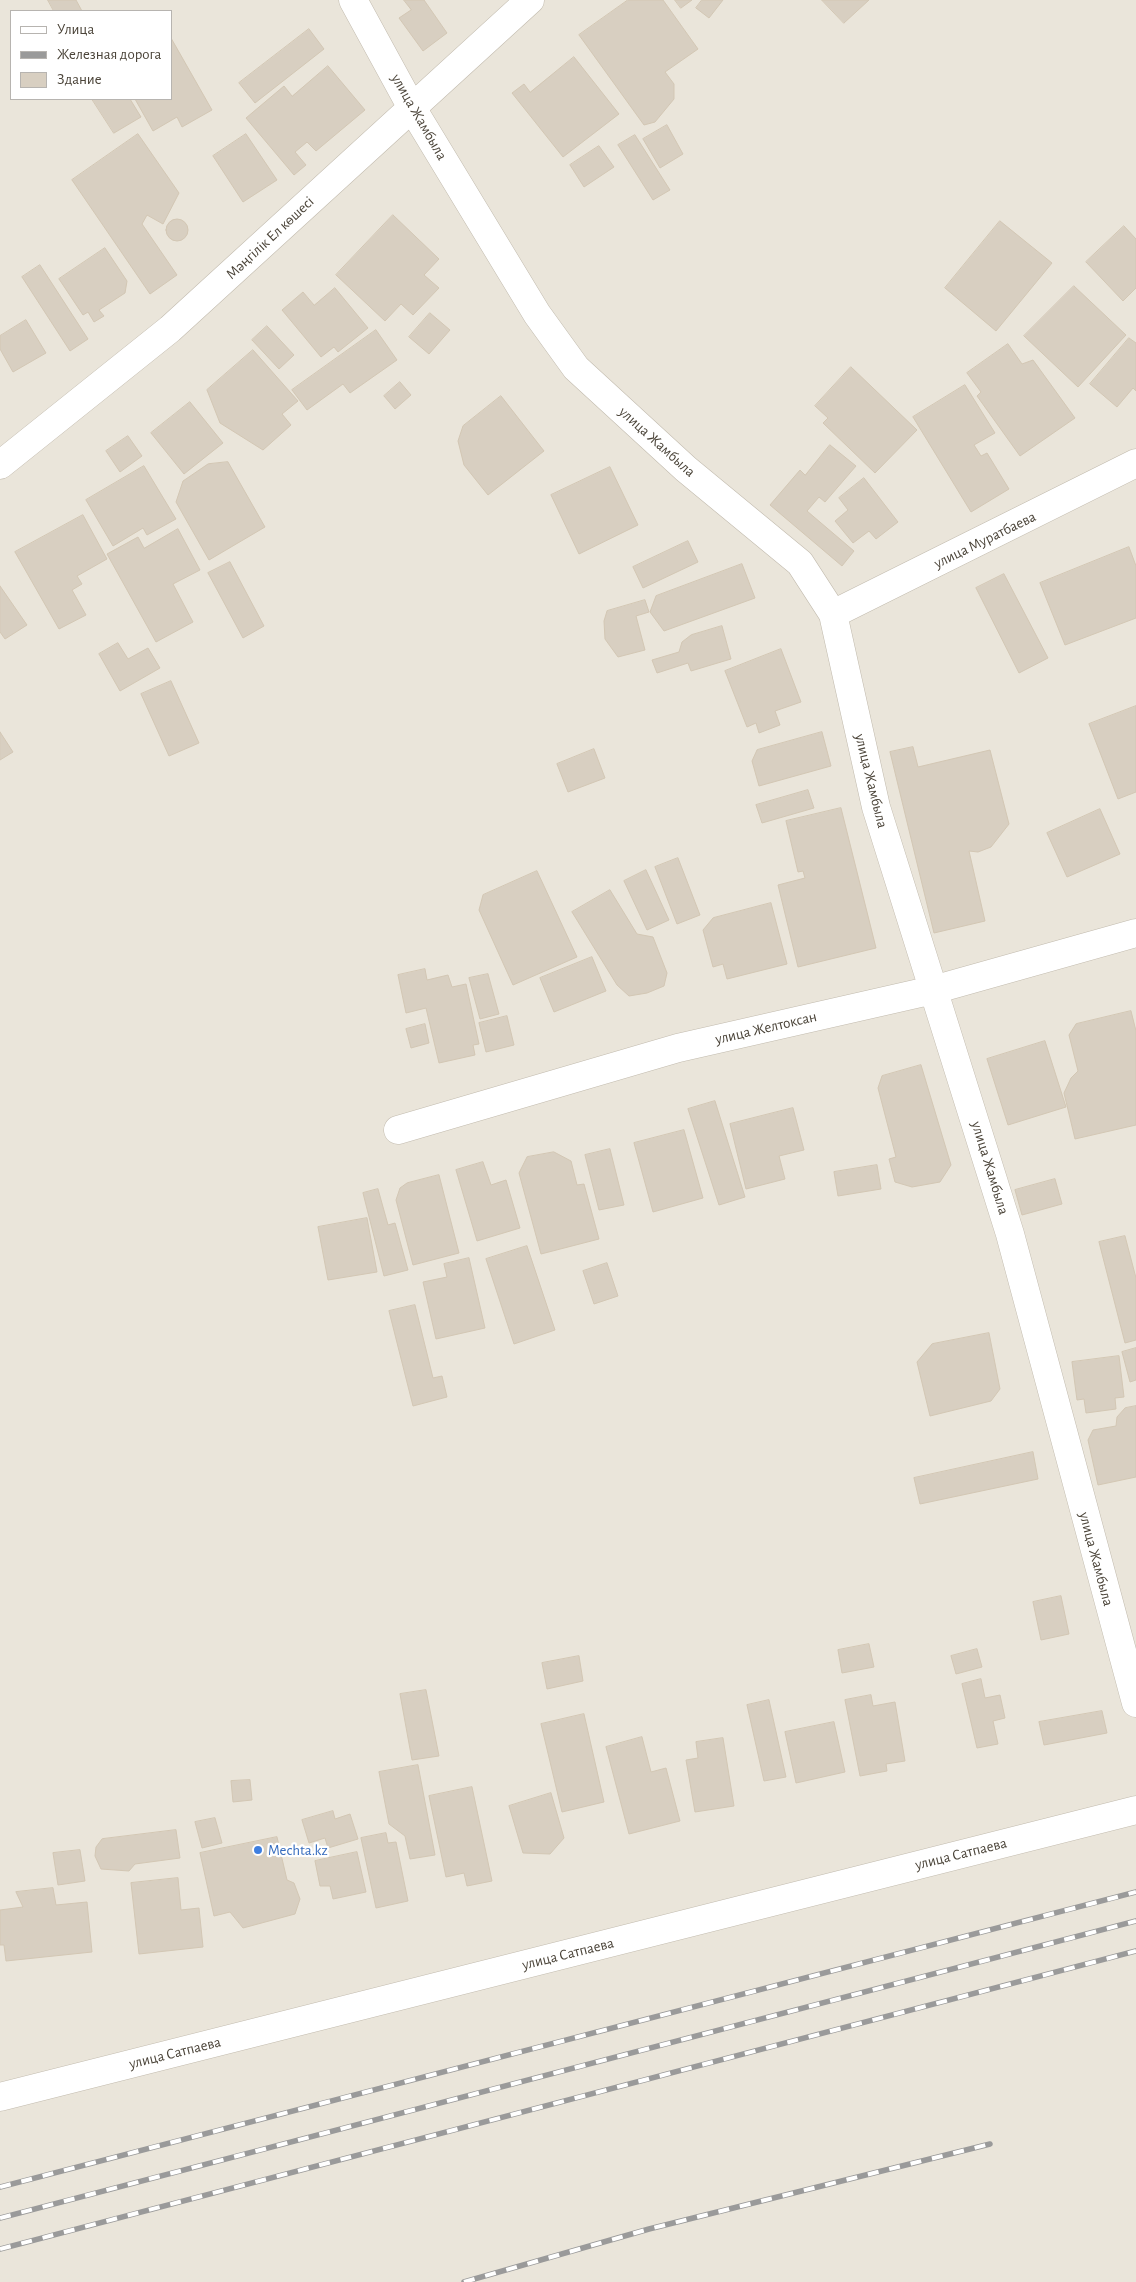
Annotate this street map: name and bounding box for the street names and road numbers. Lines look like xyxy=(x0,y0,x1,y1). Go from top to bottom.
street label: улица Жамбыла xyxy=(387,71,451,163)
street label: Мәңгілік Ел көшесі xyxy=(222,193,318,283)
street label: улица Жамбыла xyxy=(615,403,699,481)
street label: улица Муратбаева xyxy=(931,508,1039,572)
street label: улица Жамбыла xyxy=(851,732,891,830)
street label: улица Желтоксан xyxy=(713,1008,819,1048)
street label: улица Жамбыла xyxy=(967,1119,1013,1217)
street label: улица Жамбыла xyxy=(1075,1510,1117,1608)
street label: улица Сатпаева xyxy=(913,1834,1009,1874)
street label: улица Сатпаева xyxy=(520,1934,616,1974)
street label: улица Сатпаева xyxy=(127,2033,223,2073)

